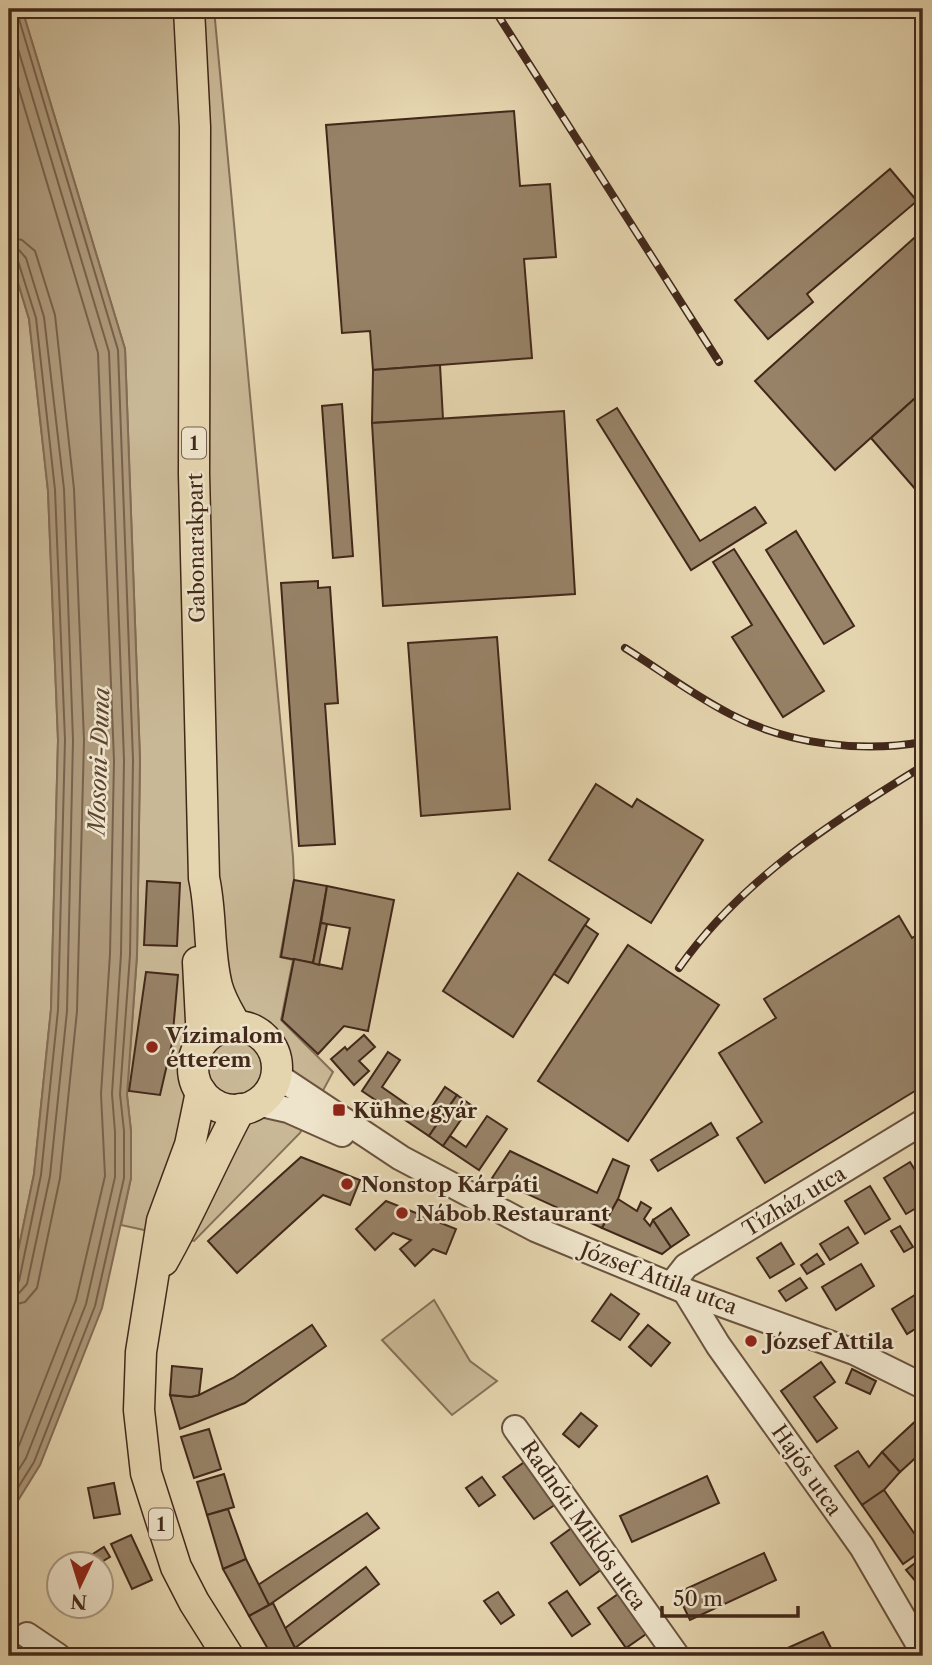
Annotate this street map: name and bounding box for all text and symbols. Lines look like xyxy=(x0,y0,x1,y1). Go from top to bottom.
road number: 1 xyxy=(182,428,206,458)
street label: Gabonarakpart xyxy=(182,472,210,623)
water label: Mosoni-Duna xyxy=(82,686,116,838)
place label: Vízimalom étterem xyxy=(165,1023,283,1072)
marker: Vízimalom étterem xyxy=(144,1039,160,1055)
place label: Kühne gyár xyxy=(353,1098,478,1123)
marker: Kühne gyár xyxy=(331,1102,347,1118)
street label: Tízház utca xyxy=(738,1160,851,1242)
place label: Nonstop Kárpáti xyxy=(361,1172,539,1197)
marker: Nonstop Kárpáti xyxy=(339,1176,355,1192)
place label: Nábob Restaurant xyxy=(416,1201,610,1226)
marker: Nábob Restaurant xyxy=(394,1205,410,1221)
street label: József Attila utca xyxy=(574,1236,742,1320)
place label: József Attila xyxy=(761,1329,895,1354)
marker: József Attila xyxy=(743,1333,759,1349)
street label: Hajós utca xyxy=(767,1420,848,1521)
street label: Radnóti Miklós utca xyxy=(516,1436,652,1615)
road number: 1 xyxy=(149,1508,173,1540)
north arrow xyxy=(46,1550,116,1620)
scale bar xyxy=(662,1574,799,1618)
text: 50 m xyxy=(673,1586,723,1611)
text: N xyxy=(70,1589,88,1614)

